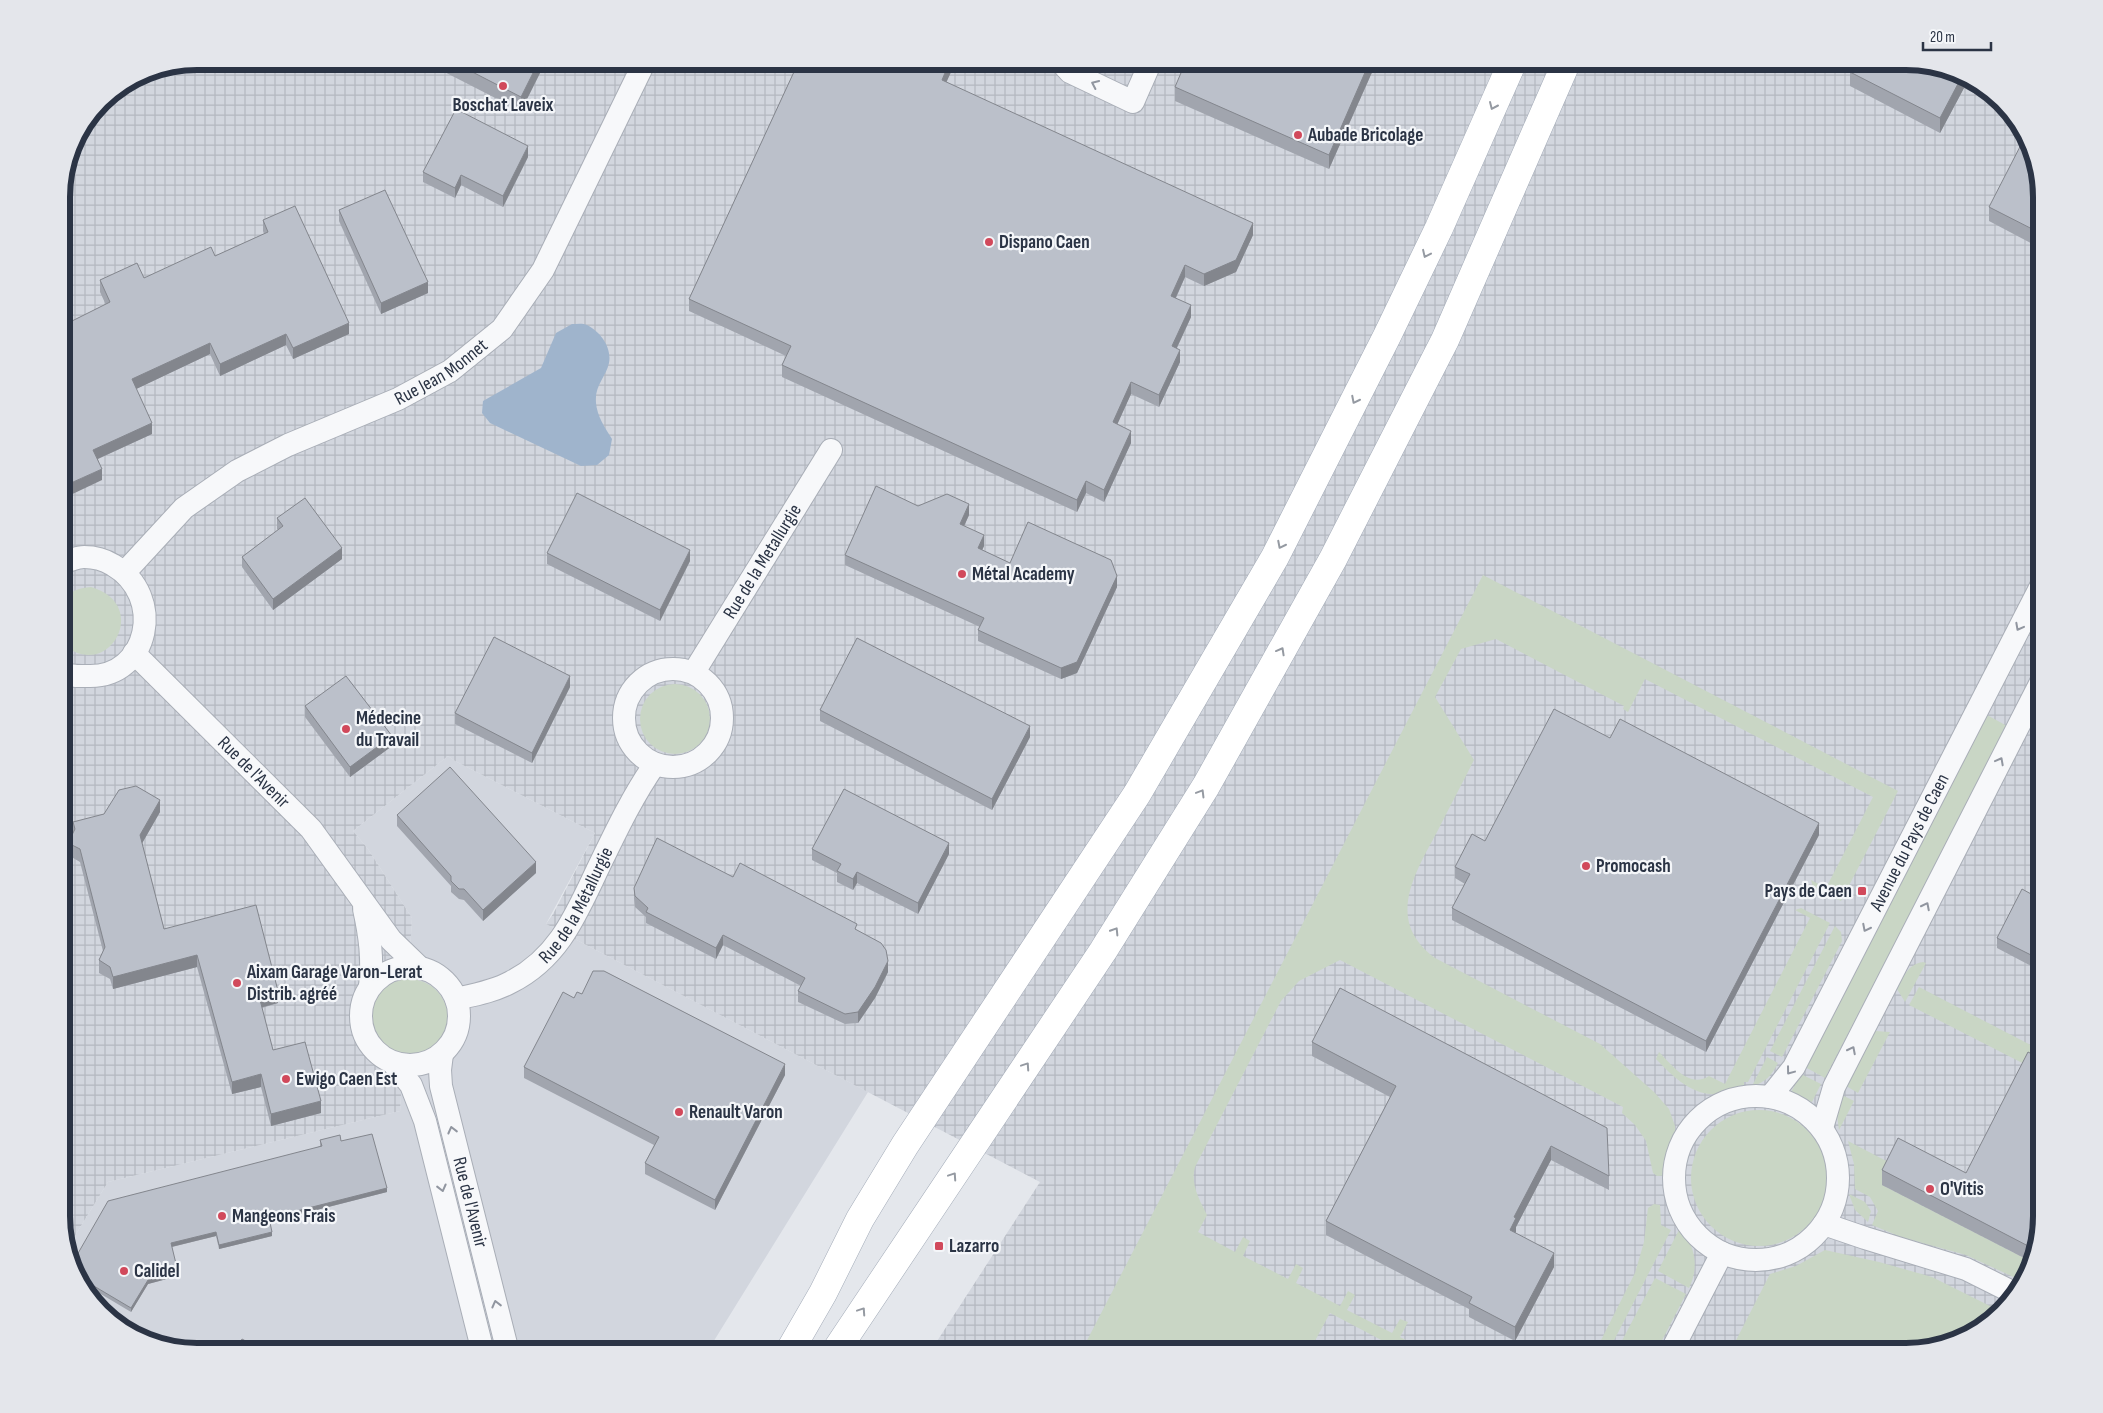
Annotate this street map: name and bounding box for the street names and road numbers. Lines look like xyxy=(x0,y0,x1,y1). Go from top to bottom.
street label: Rue Jean Monnet xyxy=(391,334,492,410)
street label: Rue de la Metallurgie xyxy=(718,500,806,623)
street label: Rue de l'Avenir xyxy=(213,731,295,813)
street label: Avenue du Pays de Caen xyxy=(1864,770,1954,916)
street label: Rue de la Métallurgie xyxy=(534,843,618,968)
street label: Rue de l'Avenir xyxy=(448,1155,493,1250)

